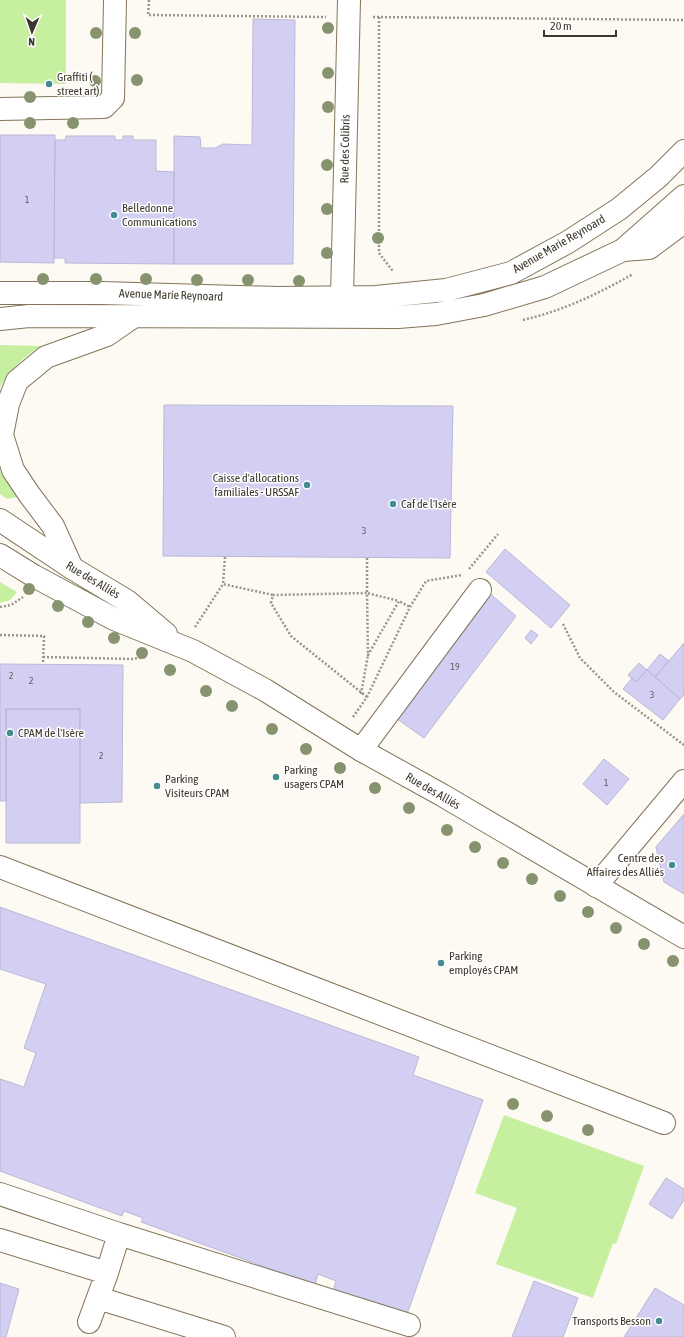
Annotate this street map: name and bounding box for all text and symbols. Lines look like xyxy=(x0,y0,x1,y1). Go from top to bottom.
north arrow xyxy=(12,12,52,52)
scale bar xyxy=(544,12,616,38)
text: 20 m xyxy=(550,19,572,33)
text: N xyxy=(28,36,35,48)
place label: Graffiti ( street art) xyxy=(57,70,100,98)
marker: Graffiti ( street art) xyxy=(44,79,54,89)
street label: Rue des Colibris xyxy=(337,114,353,184)
house number: 1 xyxy=(25,194,30,205)
place label: Belledonne Communications xyxy=(122,201,197,229)
marker: Belledonne Communications xyxy=(109,210,119,220)
street label: Avenue Marie Reynoard xyxy=(510,212,608,276)
street label: Avenue Marie Reynoard xyxy=(119,286,223,304)
place label: Caisse d'allocations familiales - URSSAF xyxy=(213,471,299,499)
marker: Caisse d'allocations familiales - URSSAF xyxy=(302,480,312,490)
place label: Caf de l'Isère xyxy=(401,497,457,511)
marker: Caf de l'Isère xyxy=(388,499,398,509)
house number: 3 xyxy=(362,525,367,536)
street label: Rue des Alliés xyxy=(63,558,123,602)
house number: 19 xyxy=(450,661,460,672)
house number: 2 xyxy=(9,670,14,681)
house number: 2 xyxy=(29,675,34,686)
house number: 3 xyxy=(650,689,655,700)
place label: CPAM de l'Isère xyxy=(18,726,84,740)
marker: CPAM de l'Isère xyxy=(5,728,15,738)
house number: 2 xyxy=(99,750,104,761)
place label: Parking usagers CPAM xyxy=(284,763,344,791)
street label: Rue des Alliés xyxy=(403,770,463,812)
place label: Parking Visiteurs CPAM xyxy=(165,772,229,800)
marker: Parking usagers CPAM xyxy=(271,772,281,782)
house number: 1 xyxy=(604,777,609,788)
marker: Parking Visiteurs CPAM xyxy=(152,781,162,791)
place label: Centre des Affaires des Alliés xyxy=(587,851,664,879)
marker: Centre des Affaires des Alliés xyxy=(667,860,677,870)
place label: Parking employés CPAM xyxy=(449,949,518,977)
marker: Parking employés CPAM xyxy=(436,958,446,968)
place label: Transports Besson xyxy=(572,1314,651,1328)
marker: Transports Besson xyxy=(654,1316,664,1326)

